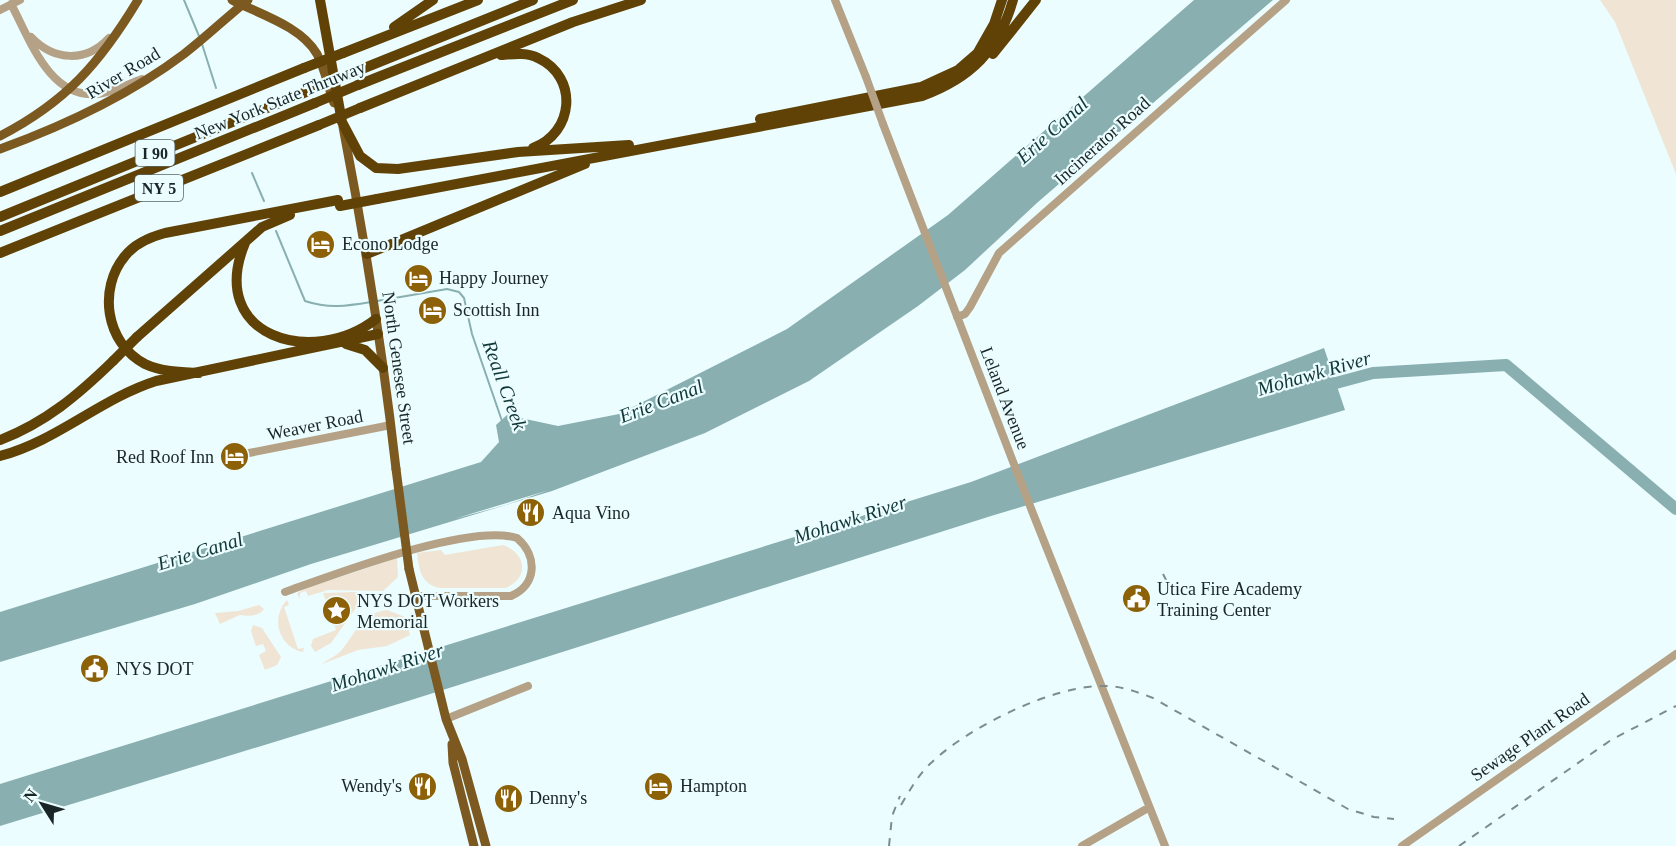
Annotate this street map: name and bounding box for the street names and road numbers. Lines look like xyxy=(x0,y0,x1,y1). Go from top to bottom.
street label: River Road xyxy=(82,43,164,103)
street label: New York State Thruway xyxy=(192,57,368,143)
street label: Incinerator Road xyxy=(1050,93,1154,189)
road number: I 90 xyxy=(136,140,174,166)
road number: NY 5 xyxy=(135,175,183,201)
street label: North Genesee Street xyxy=(378,290,420,446)
street label: Leland Avenue xyxy=(976,344,1034,452)
street label: Weaver Road xyxy=(265,406,365,444)
street label: Sewage Plant Road xyxy=(1467,689,1593,785)

